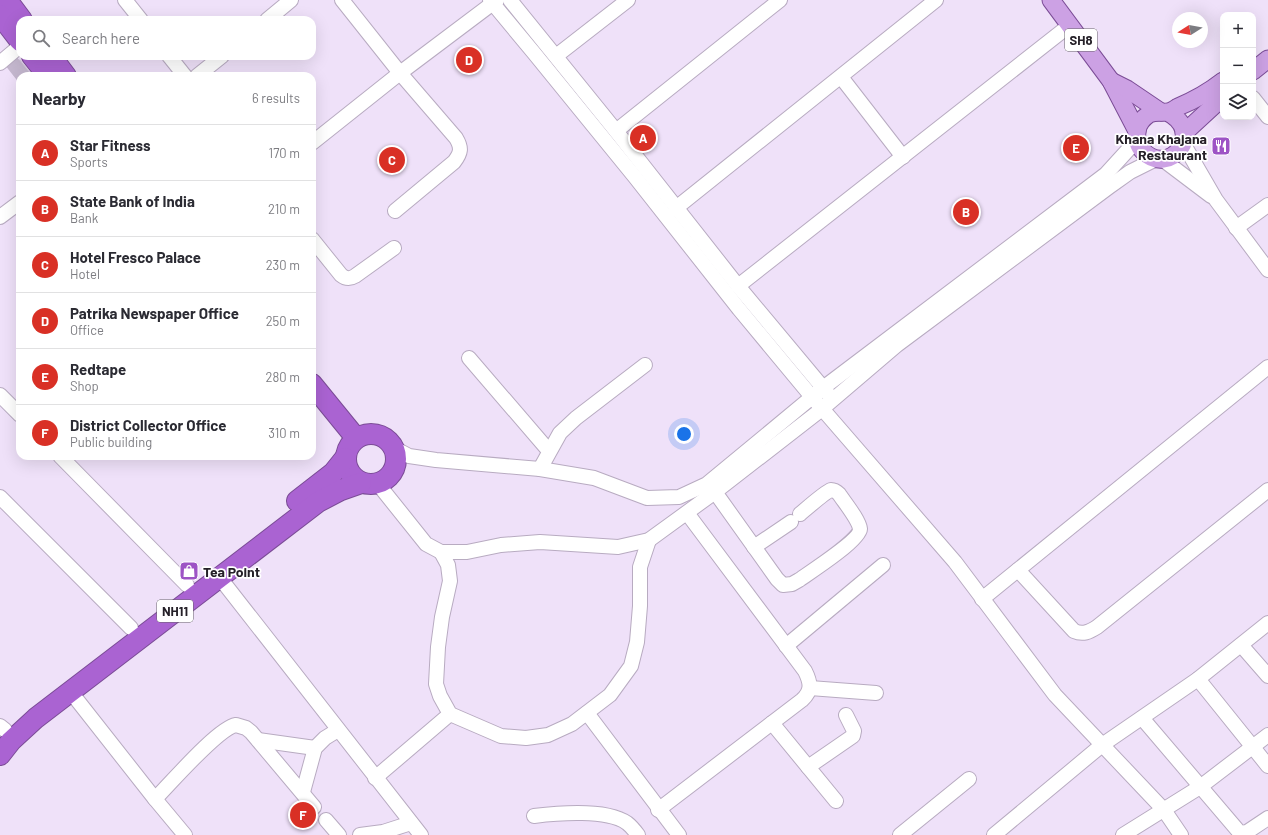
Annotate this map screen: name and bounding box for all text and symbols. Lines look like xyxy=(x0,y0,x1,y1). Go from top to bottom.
north arrow xyxy=(1172,12,1208,48)
map controls xyxy=(1220,12,1256,120)
button: + xyxy=(1220,12,1256,48)
search box xyxy=(16,16,316,60)
icon: search xyxy=(30,27,52,49)
text: Search here xyxy=(62,29,140,47)
road number: SH8 xyxy=(1065,29,1097,51)
pin: D xyxy=(456,45,482,75)
button: − xyxy=(1220,48,1256,84)
button: layers xyxy=(1220,84,1256,120)
text: Nearby xyxy=(32,88,86,108)
text: 6 results xyxy=(252,90,300,106)
pin: A xyxy=(630,123,656,153)
place label: Khana Khajana Restaurant xyxy=(1116,130,1207,163)
pin: E xyxy=(1063,133,1089,163)
restaurant icon: Khana Khajana Restaurant xyxy=(1210,135,1232,157)
text: Star Fitness xyxy=(70,136,150,154)
text: A xyxy=(41,145,49,161)
text: 170 m xyxy=(269,145,300,161)
pin: C xyxy=(379,145,405,175)
text: Sports xyxy=(70,154,108,170)
text: State Bank of India xyxy=(70,192,195,210)
pin: B xyxy=(953,197,979,227)
text: B xyxy=(41,201,49,217)
text: 210 m xyxy=(268,201,300,217)
text: Bank xyxy=(70,210,98,226)
text: Hotel Fresco Palace xyxy=(70,248,201,266)
text: C xyxy=(41,257,49,273)
text: 230 m xyxy=(266,257,300,273)
text: Hotel xyxy=(70,266,100,282)
text: Patrika Newspaper Office xyxy=(70,304,239,322)
text: D xyxy=(41,313,49,329)
text: 250 m xyxy=(266,313,300,329)
text: Office xyxy=(70,322,104,338)
text: Redtape xyxy=(70,360,126,378)
text: E xyxy=(41,369,49,385)
text: 280 m xyxy=(266,369,300,385)
text: Shop xyxy=(70,378,99,394)
text: District Collector Office xyxy=(70,416,226,434)
your location xyxy=(674,424,694,444)
text: F xyxy=(41,425,49,441)
text: 310 m xyxy=(268,425,300,441)
text: Public building xyxy=(70,434,152,450)
shop icon: Tea Point xyxy=(178,560,200,582)
place label: Tea Point xyxy=(203,563,260,580)
road number: NH11 xyxy=(157,600,193,622)
pin: F xyxy=(290,800,316,830)

